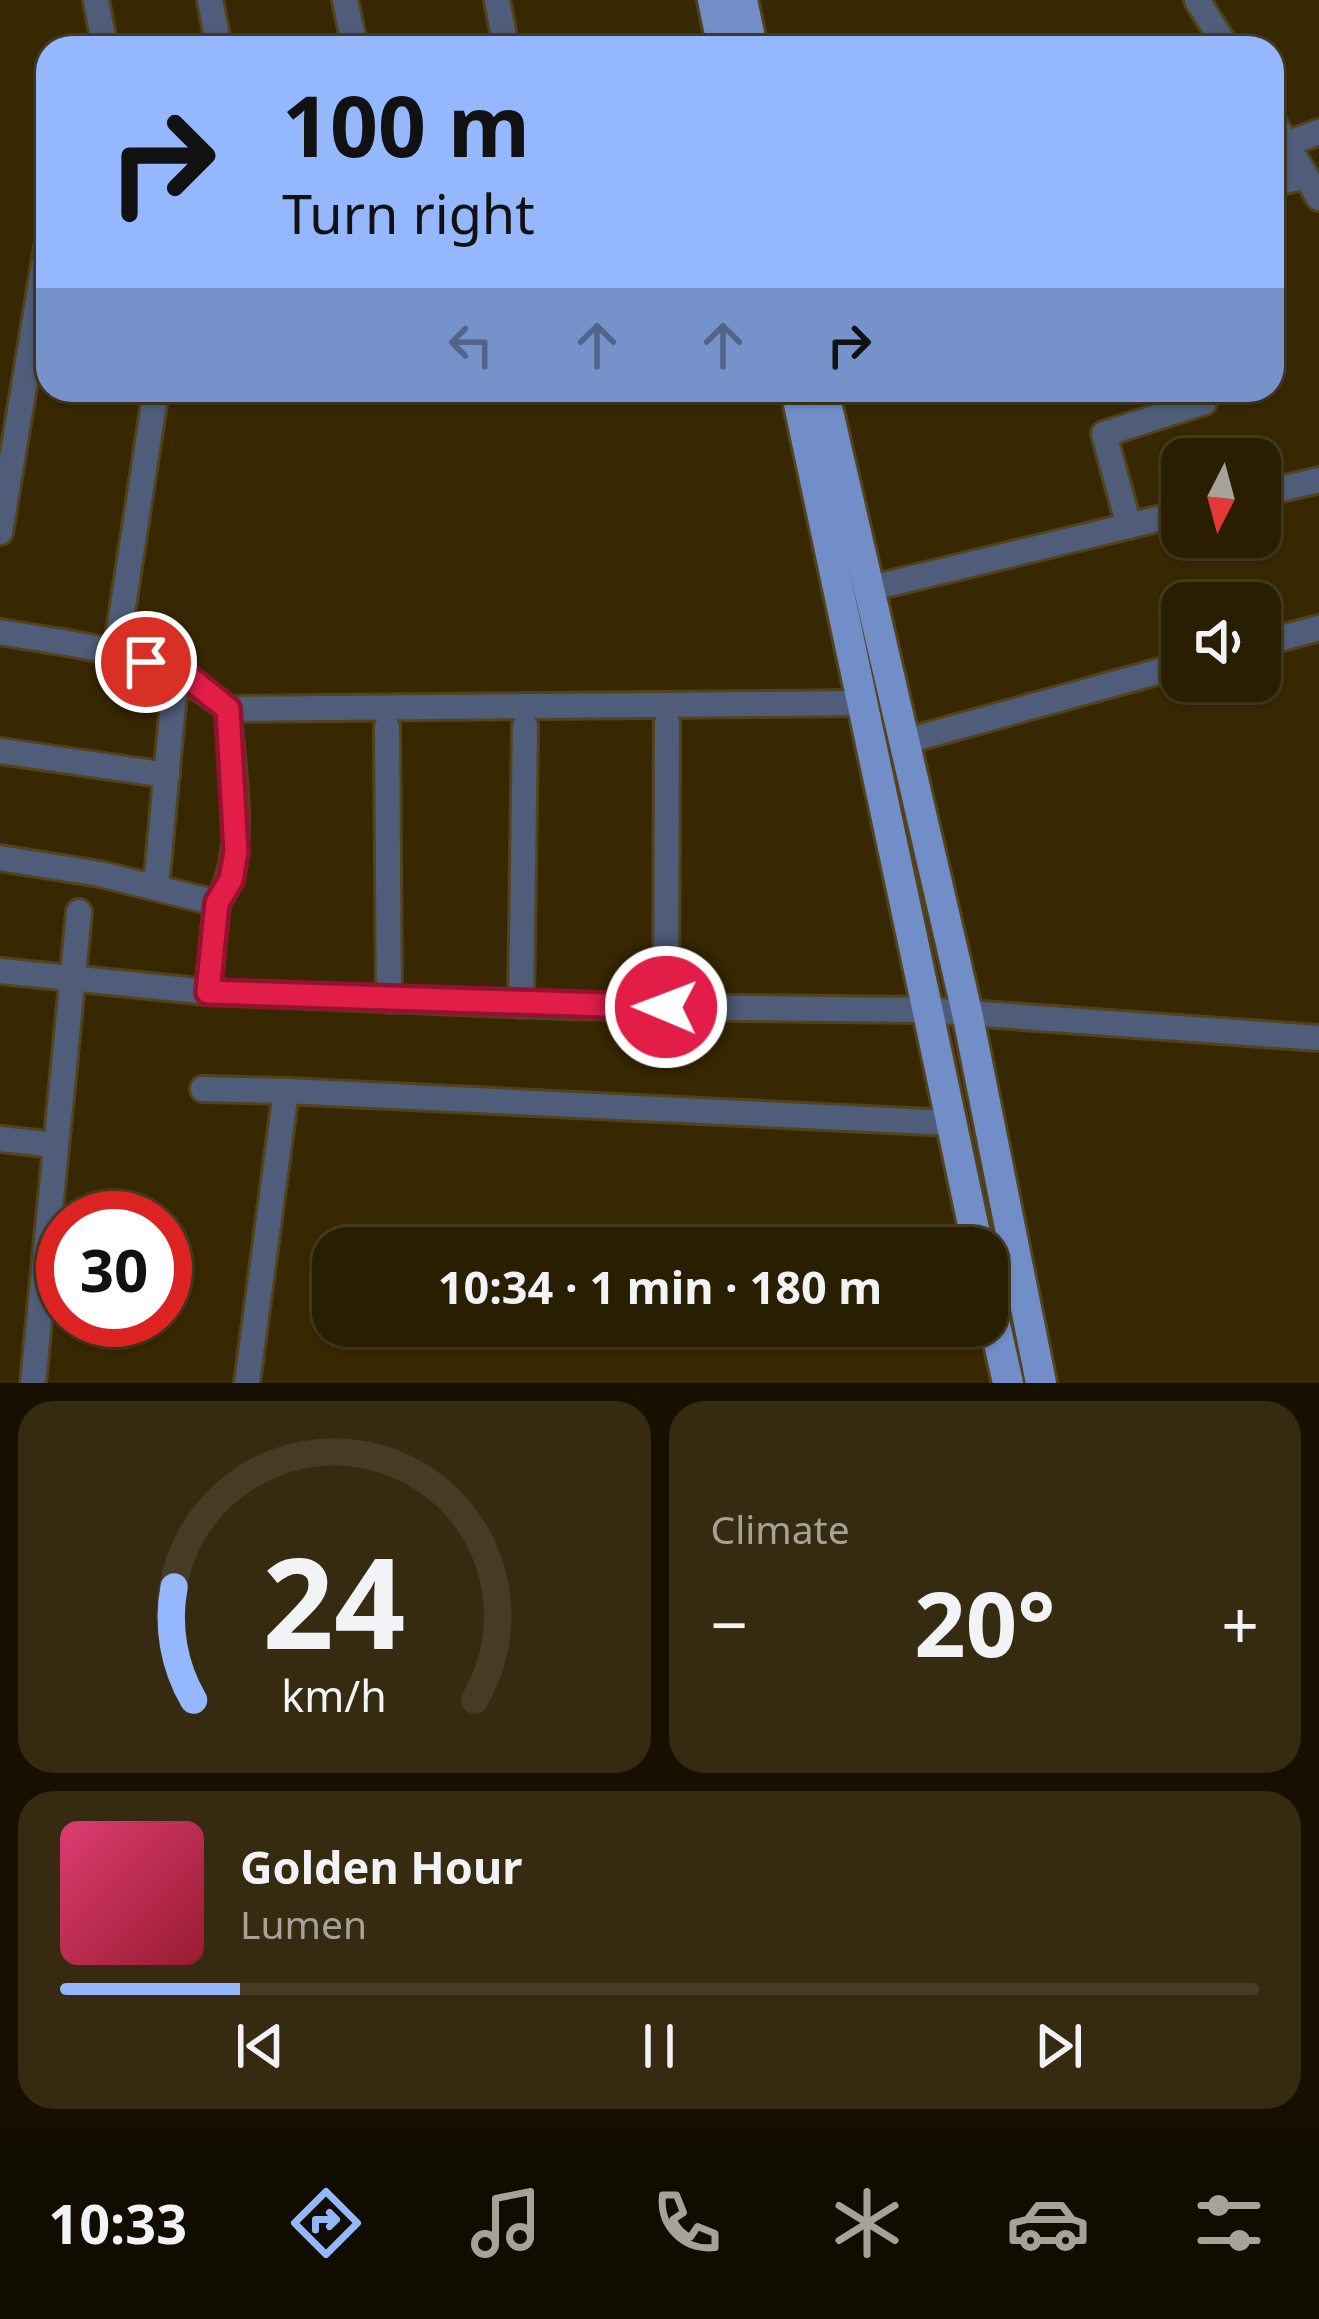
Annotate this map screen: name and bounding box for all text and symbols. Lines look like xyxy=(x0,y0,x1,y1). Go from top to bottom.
text: 100 m xyxy=(282,67,530,182)
icon: right xyxy=(84,84,240,240)
text: Turn right xyxy=(282,176,535,250)
icon: left xyxy=(438,312,504,378)
icon: ahead xyxy=(564,312,630,378)
icon: ahead xyxy=(690,312,756,378)
icon: right xyxy=(816,312,882,378)
north arrow xyxy=(1161,438,1281,558)
map controls xyxy=(1161,438,1281,702)
button: sound xyxy=(1161,582,1281,702)
pin xyxy=(95,611,197,713)
icon: arrive xyxy=(113,629,179,695)
position arrow xyxy=(603,944,729,1070)
speed limit sign: 30 xyxy=(36,1191,192,1347)
text: 10:34 · 1 min · 180 m xyxy=(438,1256,882,1317)
text: Climate xyxy=(711,1502,850,1555)
text: 24 xyxy=(263,1516,406,1686)
text: 20° xyxy=(914,1561,1055,1683)
text: − xyxy=(711,1578,748,1668)
text: + xyxy=(1221,1578,1259,1668)
text: km/h xyxy=(282,1666,387,1725)
text: Golden Hour xyxy=(240,1836,522,1897)
text: Lumen xyxy=(240,1897,367,1950)
icon: previous xyxy=(227,2013,293,2079)
icon: pause xyxy=(626,2013,692,2079)
icon: next xyxy=(1026,2013,1092,2079)
icon: directions xyxy=(284,2181,368,2265)
icon: music xyxy=(464,2181,548,2265)
icon: phone xyxy=(645,2181,729,2265)
icon: climate xyxy=(825,2181,909,2265)
icon: car xyxy=(1006,2181,1090,2265)
icon: filters xyxy=(1187,2181,1271,2265)
text: 10:33 xyxy=(48,2186,187,2260)

